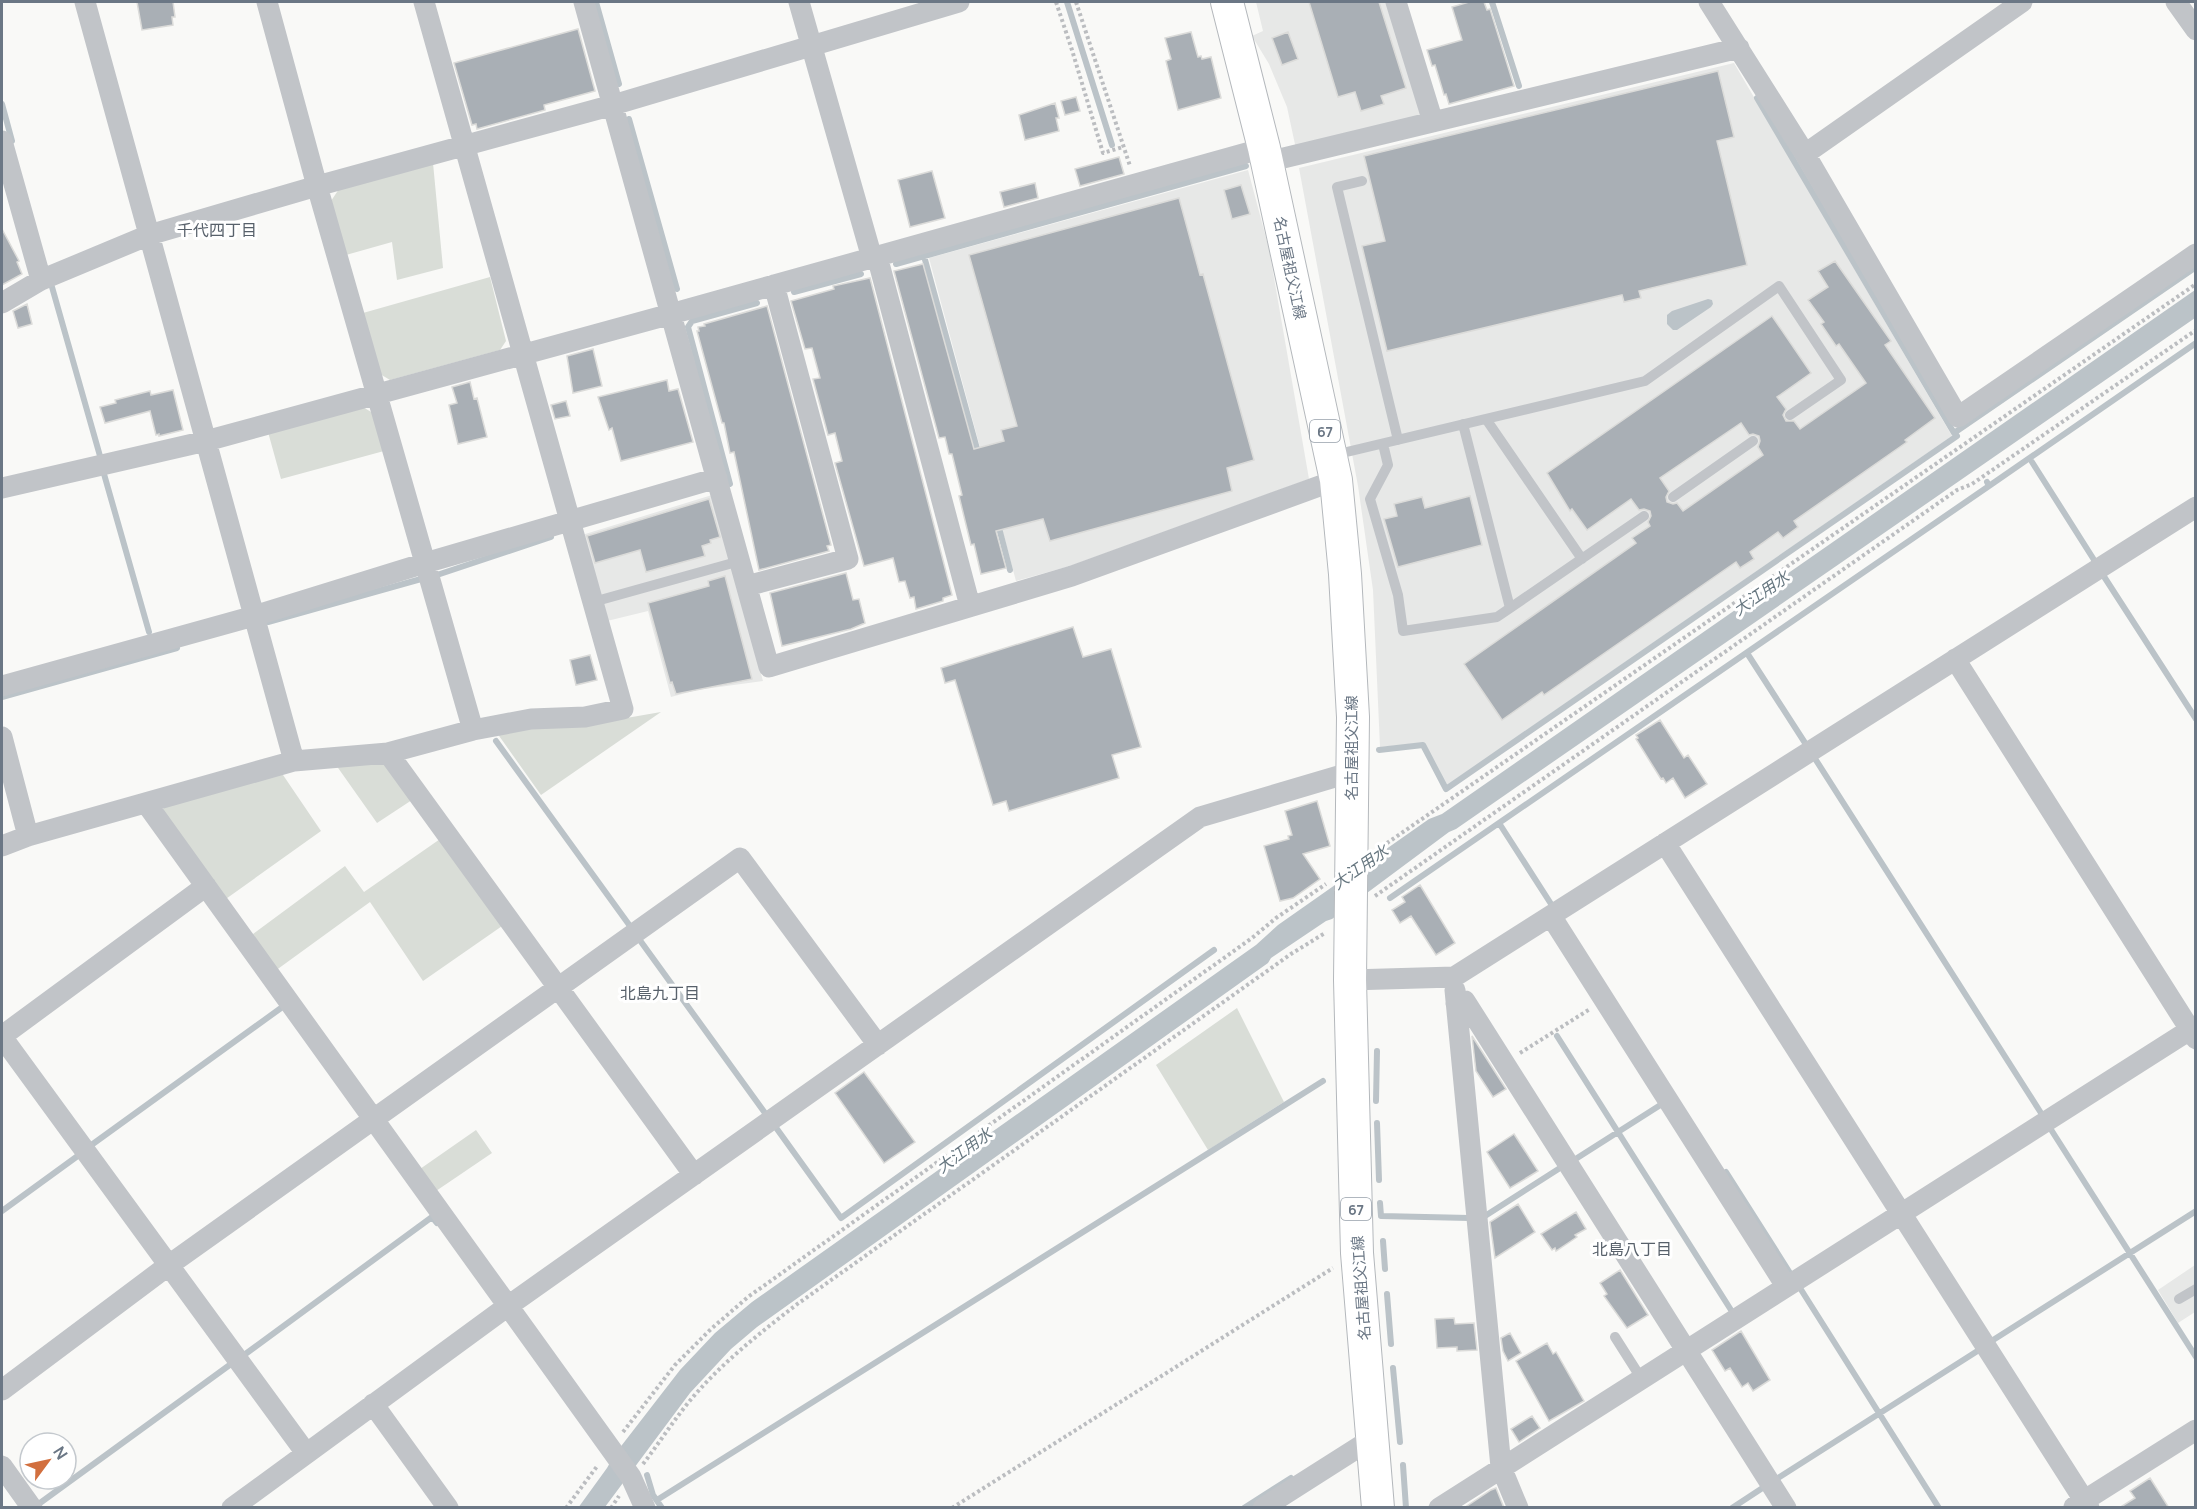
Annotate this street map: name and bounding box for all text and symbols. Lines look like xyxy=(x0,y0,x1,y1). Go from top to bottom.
street label: 名古屋祖父江線 xyxy=(1269,214,1311,322)
district label: 千代四丁目 xyxy=(177,219,257,241)
road number: 67 xyxy=(1310,420,1340,442)
water label: 大江用水 xyxy=(1728,564,1795,620)
street label: 名古屋祖父江線 xyxy=(1341,695,1362,801)
water label: 大江用水 xyxy=(1327,838,1394,894)
district label: 北島九丁目 xyxy=(620,982,700,1004)
water label: 大江用水 xyxy=(932,1121,998,1178)
road number: 67 xyxy=(1341,1198,1371,1220)
street label: 名古屋祖父江線 xyxy=(1347,1235,1375,1341)
district label: 北島八丁目 xyxy=(1592,1238,1672,1260)
north arrow xyxy=(18,1431,78,1491)
text: N xyxy=(48,1442,73,1464)

